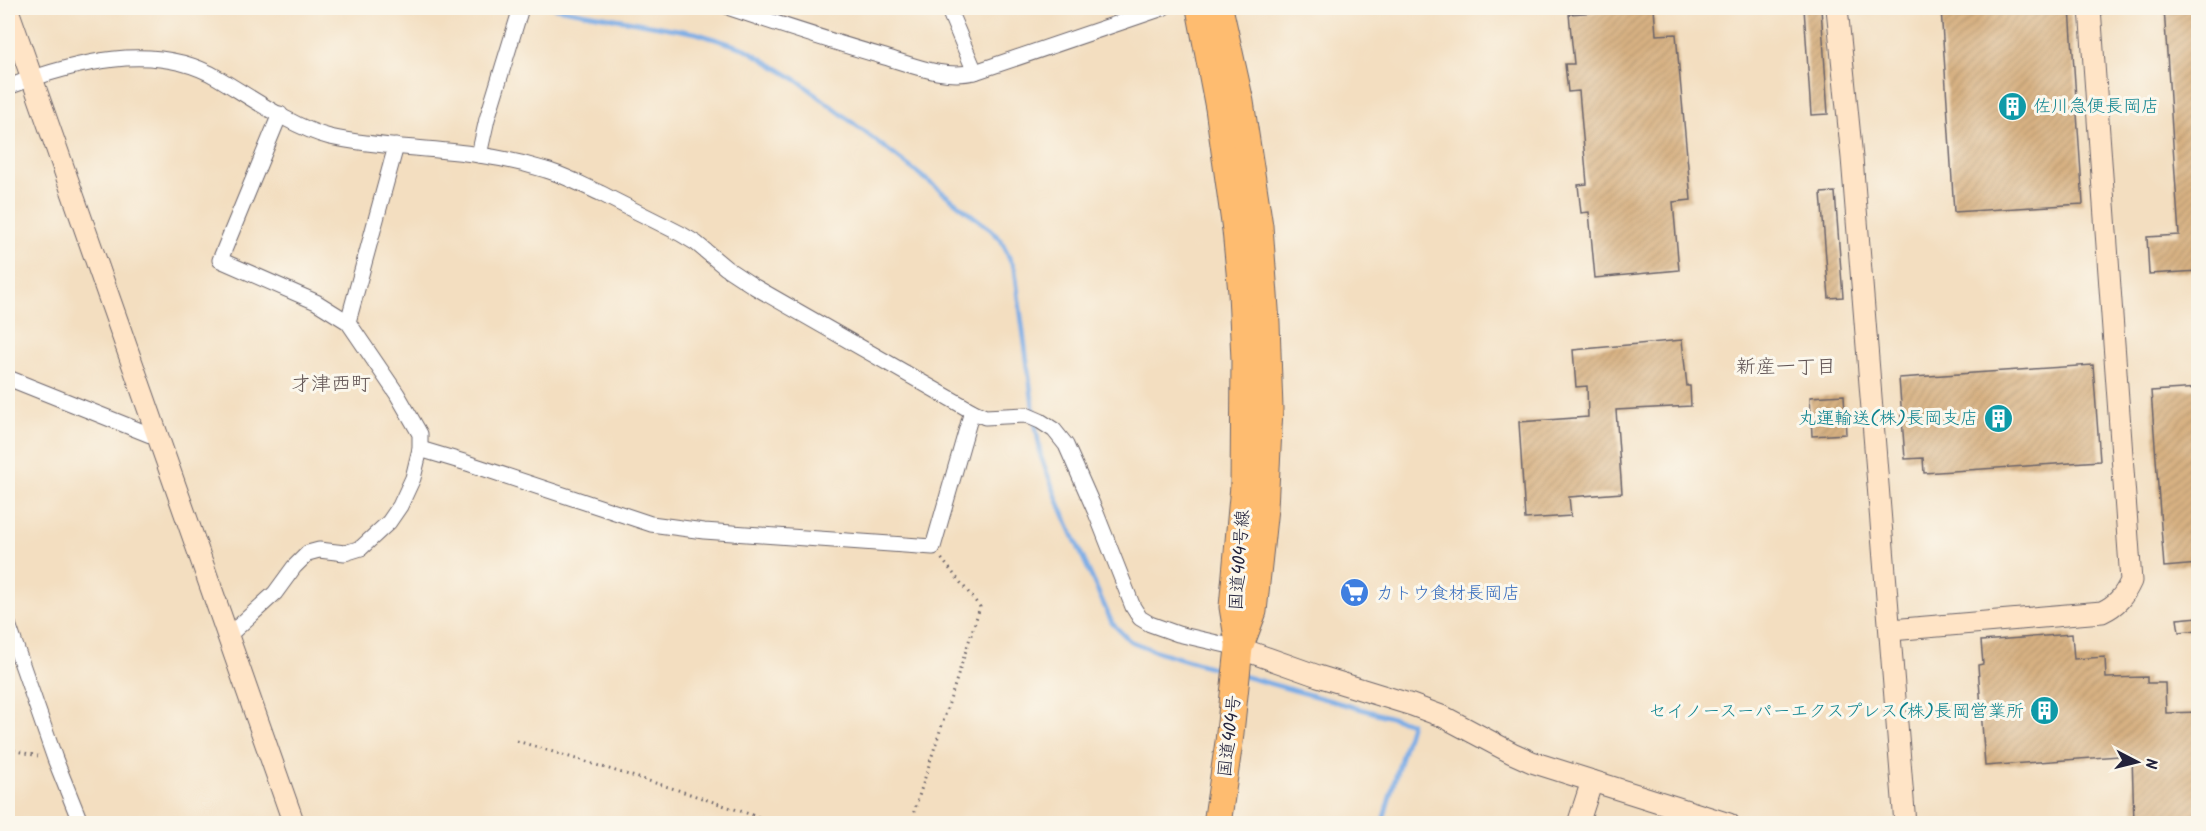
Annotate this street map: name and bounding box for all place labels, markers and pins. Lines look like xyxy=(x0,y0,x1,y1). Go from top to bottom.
building icon: 佐川急便長岡店 xyxy=(1996,90,2028,122)
place label: 佐川急便長岡店 xyxy=(2033,93,2159,122)
building icon: 丸運輸送(株)長岡支店 xyxy=(1983,402,2015,434)
place label: 丸運輸送(株)長岡支店 xyxy=(1798,405,1978,434)
supermarket icon: カトウ食材長岡店 xyxy=(1339,577,1371,609)
place label: カトウ食材長岡店 xyxy=(1376,580,1520,609)
building icon: セイノースーパーエクスプレス(株)長岡営業所 xyxy=(2029,695,2061,727)
place label: セイノースーパーエクスプレス(株)長岡営業所 xyxy=(1648,698,2024,727)

